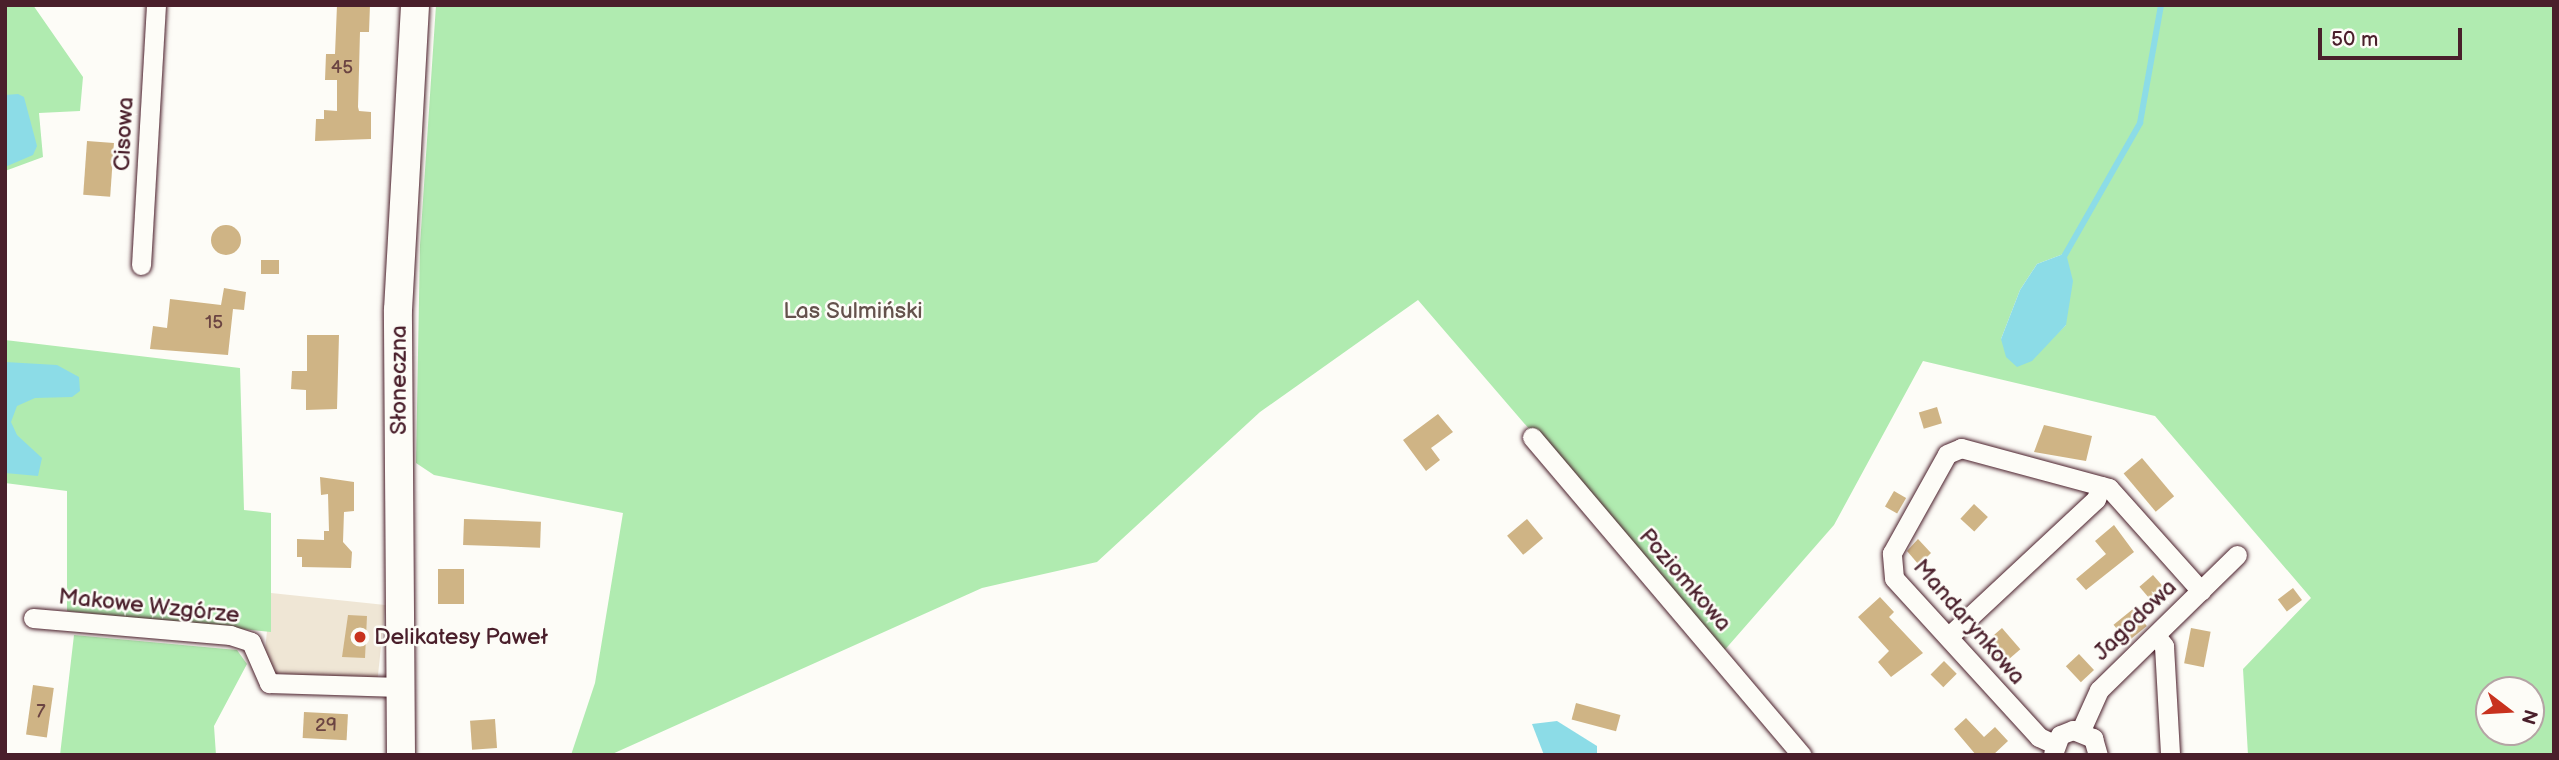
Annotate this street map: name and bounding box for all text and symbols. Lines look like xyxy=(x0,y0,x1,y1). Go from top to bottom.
scale bar xyxy=(2321,14,2464,58)
text: 50 m xyxy=(2331,27,2378,52)
house number: 45 xyxy=(331,57,353,79)
street label: Cisowa xyxy=(108,96,140,172)
park label: Las Sulmiński xyxy=(783,297,923,325)
house number: 15 xyxy=(205,312,223,334)
street label: Słoneczna xyxy=(385,325,413,435)
street label: Poziomkowa xyxy=(1633,523,1737,637)
street label: Mandarynkowa xyxy=(1907,554,2031,690)
street label: Jagodowa xyxy=(2088,573,2182,667)
street label: Makowe Wzgórze xyxy=(57,583,241,629)
place label: Delikatesy Paweł xyxy=(374,623,549,651)
marker: Delikatesy Paweł xyxy=(352,629,368,645)
north arrow xyxy=(2475,676,2545,746)
house number: 7 xyxy=(36,701,46,723)
text: N xyxy=(2516,707,2542,727)
house number: 29 xyxy=(315,715,337,737)

